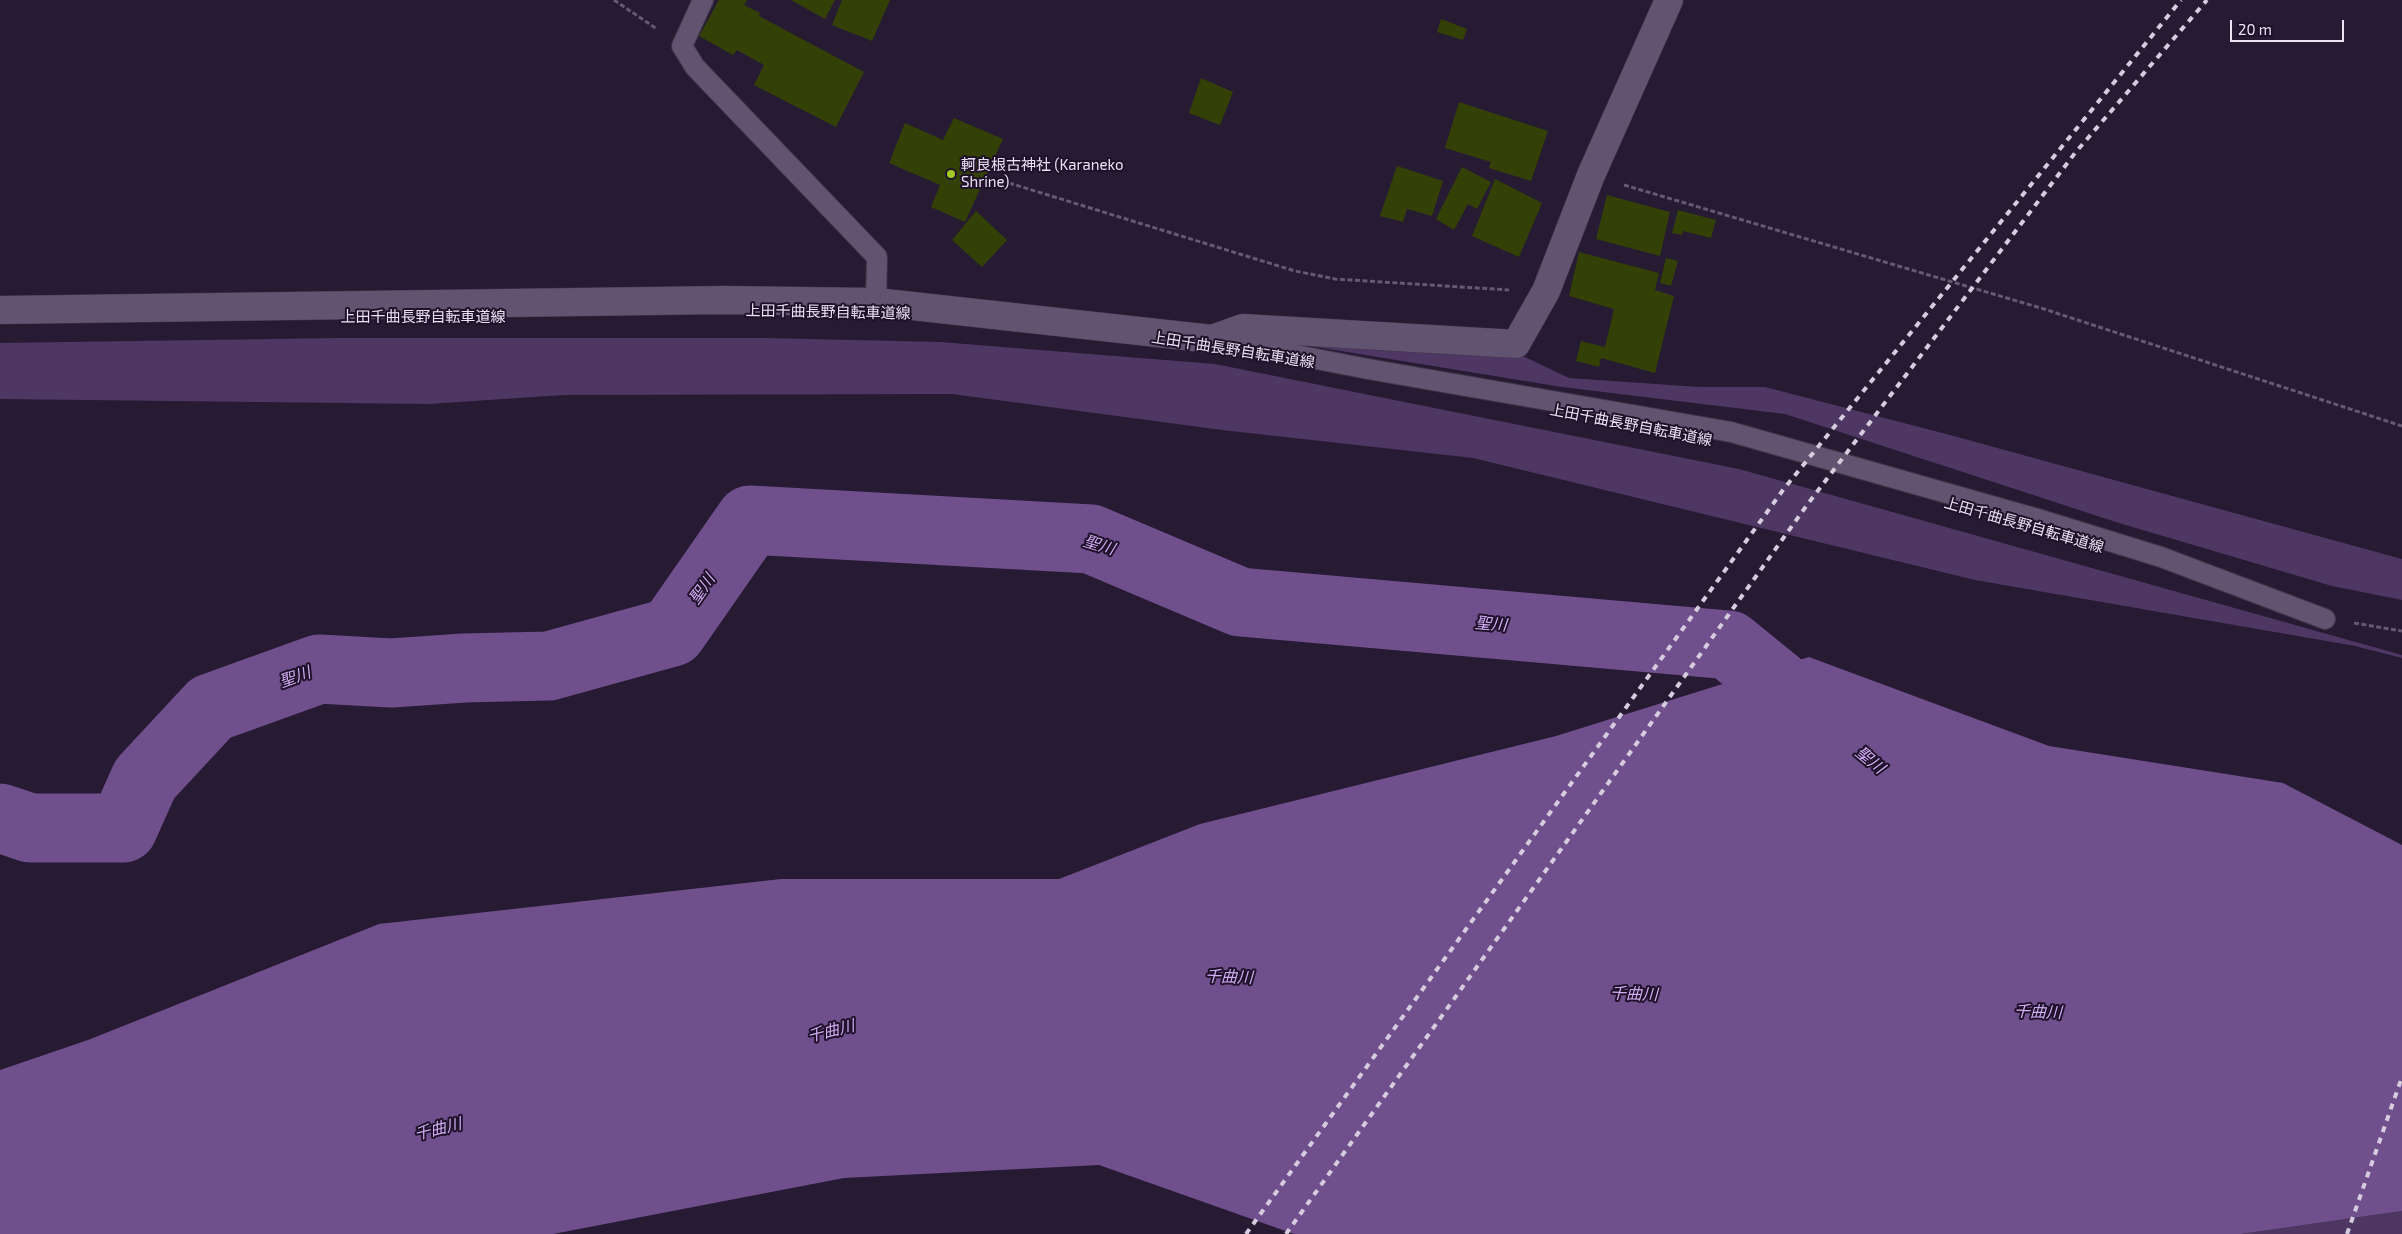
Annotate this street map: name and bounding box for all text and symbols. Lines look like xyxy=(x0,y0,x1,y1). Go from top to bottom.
scale bar xyxy=(2232,10,2346,42)
text: 20 m xyxy=(2238,20,2272,38)
place label: 軻良根古神社 (Karaneko Shrine) xyxy=(961,156,1123,191)
marker: 軻良根古神社 (Karaneko Shrine) xyxy=(945,168,957,180)
street label: 上田千曲長野自転車道線 xyxy=(745,302,911,322)
street label: 上田千曲長野自転車道線 xyxy=(341,308,505,326)
street label: 上田千曲長野自転車道線 xyxy=(1150,328,1316,372)
street label: 上田千曲長野自転車道線 xyxy=(1548,400,1714,450)
street label: 上田千曲長野自転車道線 xyxy=(1942,494,2106,556)
water label: 聖川 xyxy=(1081,531,1117,559)
water label: 聖川 xyxy=(685,570,719,608)
water label: 聖川 xyxy=(1474,613,1508,635)
water label: 聖川 xyxy=(277,663,313,691)
water label: 聖川 xyxy=(1852,742,1888,778)
water label: 千曲川 xyxy=(1205,967,1253,987)
water label: 千曲川 xyxy=(1610,984,1658,1004)
water label: 千曲川 xyxy=(2014,1002,2062,1022)
water label: 千曲川 xyxy=(805,1016,857,1046)
water label: 千曲川 xyxy=(412,1114,464,1144)

